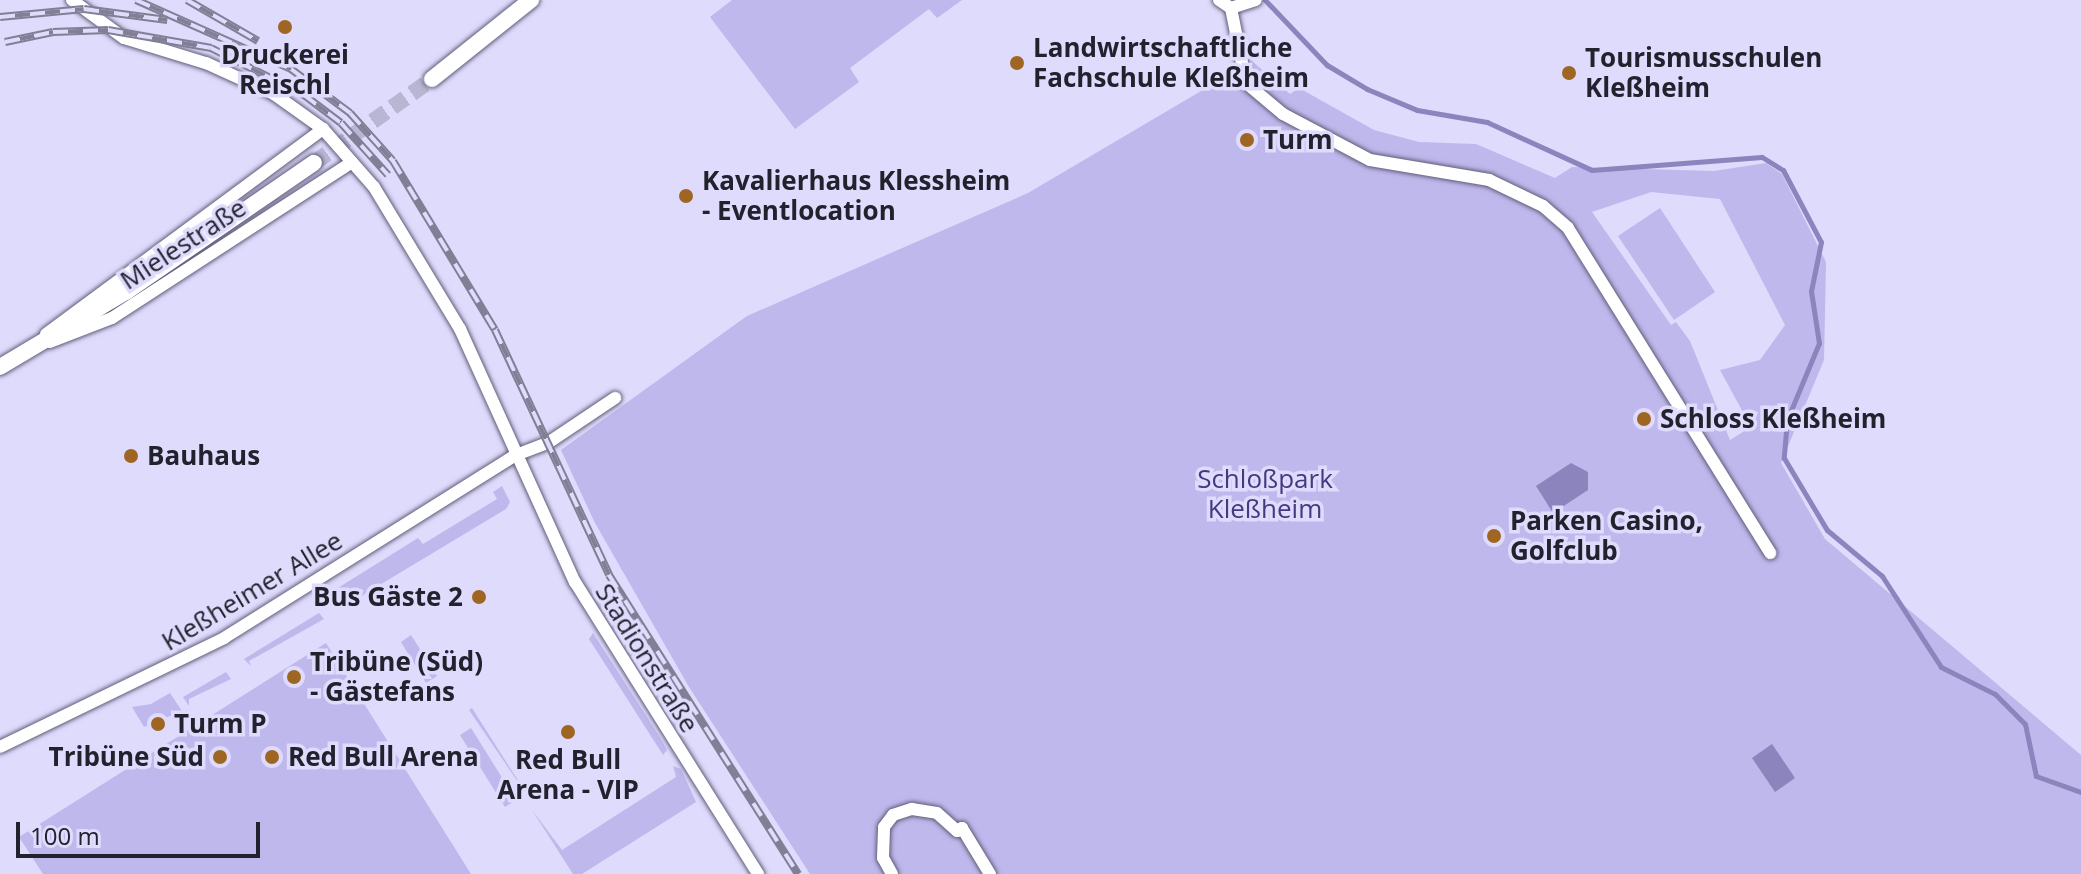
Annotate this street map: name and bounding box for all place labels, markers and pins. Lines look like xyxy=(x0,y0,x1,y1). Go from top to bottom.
marker: Druckerei Reischl xyxy=(276,18,294,36)
place label: Landwirtschaftliche Fachschule Kleßheim xyxy=(1033,32,1309,94)
place label: Druckerei Reischl xyxy=(221,39,349,100)
place label: Tourismusschulen Kleßheim xyxy=(1585,42,1822,104)
marker: Landwirtschaftliche Fachschule Kleßheim xyxy=(1008,54,1026,72)
marker: Tourismusschulen Kleßheim xyxy=(1560,64,1578,82)
place label: Turm xyxy=(1263,124,1332,156)
marker: Turm xyxy=(1238,131,1256,149)
place label: Kavalierhaus Klessheim - Eventlocation xyxy=(702,165,1010,226)
marker: Kavalierhaus Klessheim - Eventlocation xyxy=(677,187,695,205)
place label: Schloss Kleßheim xyxy=(1660,403,1886,435)
marker: Schloss Kleßheim xyxy=(1635,410,1653,428)
place label: Bauhaus xyxy=(147,440,260,472)
marker: Bauhaus xyxy=(122,447,140,465)
place label: Parken Casino, Golfclub xyxy=(1510,505,1703,566)
marker: Parken Casino, Golfclub xyxy=(1485,527,1503,545)
place label: Bus Gäste 2 xyxy=(313,581,463,613)
marker: Bus Gäste 2 xyxy=(470,588,488,606)
place label: Tribüne (Süd) - Gästefans xyxy=(310,646,483,708)
marker: Tribüne (Süd) - Gästefans xyxy=(285,668,303,686)
place label: Turm P xyxy=(174,708,267,740)
marker: Turm P xyxy=(149,715,167,733)
marker: Red Bull Arena - VIP xyxy=(559,723,577,741)
place label: Tribüne Süd xyxy=(49,741,204,773)
place label: Red Bull Arena xyxy=(288,741,479,773)
place label: Red Bull Arena - VIP xyxy=(497,744,639,806)
marker: Tribüne Süd xyxy=(211,748,229,766)
marker: Red Bull Arena xyxy=(263,748,281,766)

